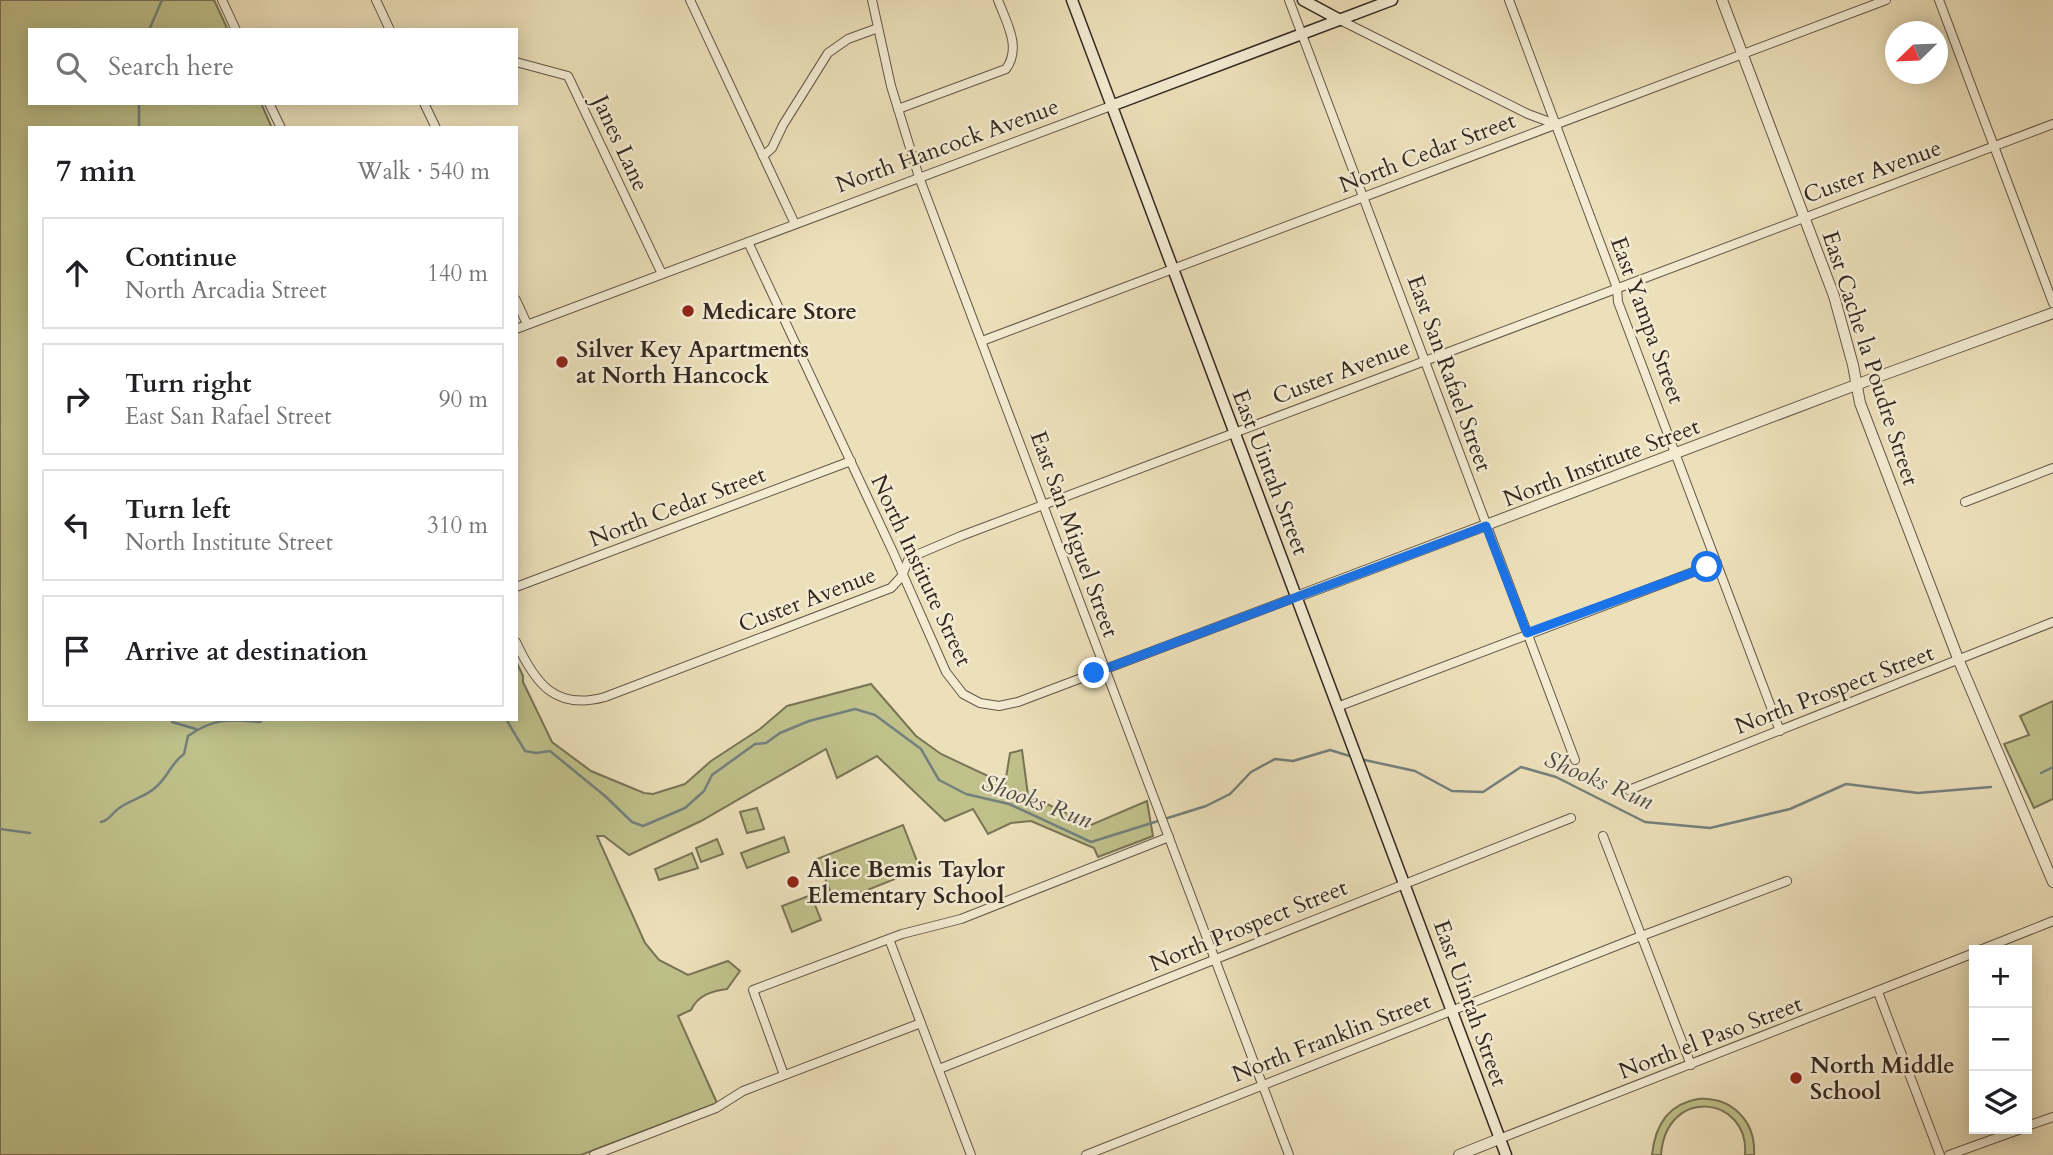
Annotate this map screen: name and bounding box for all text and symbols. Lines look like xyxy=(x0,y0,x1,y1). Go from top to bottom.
north arrow xyxy=(1885,21,1948,84)
search box xyxy=(28,28,518,105)
icon: search xyxy=(52,48,90,86)
text: Search here xyxy=(108,49,234,84)
street label: Janes Lane xyxy=(584,88,656,196)
street label: North Hancock Avenue xyxy=(831,91,1063,200)
street label: North Cedar Street xyxy=(1335,105,1520,200)
street label: Custer Avenue xyxy=(1799,132,1945,211)
text: 7 min xyxy=(56,151,136,192)
text: Walk · 540 m xyxy=(357,156,490,187)
street label: East Cache la Poudre Street xyxy=(1815,227,1926,489)
street label: East Yampa Street xyxy=(1603,232,1692,408)
text: Continue xyxy=(125,240,237,275)
icon: ahead xyxy=(58,254,96,292)
text: 140 m xyxy=(427,258,488,289)
street label: East San Rafael Street xyxy=(1400,271,1499,476)
text: North Arcadia Street xyxy=(125,275,327,306)
place label: Medicare Store xyxy=(702,296,857,327)
marker: Medicare Store xyxy=(680,303,696,319)
street label: Custer Avenue xyxy=(1268,331,1414,412)
place label: Silver Key Apartments at North Hancock xyxy=(576,334,809,391)
marker: Silver Key Apartments at North Hancock xyxy=(554,354,570,370)
text: Turn right xyxy=(125,366,252,401)
icon: right xyxy=(58,380,96,418)
text: 90 m xyxy=(439,384,488,415)
street label: East Uintah Street xyxy=(1225,385,1316,559)
text: East San Rafael Street xyxy=(125,401,332,432)
street label: North Institute Street xyxy=(1499,411,1704,514)
street label: East San Miguel Street xyxy=(1023,427,1126,642)
street label: North Cedar Street xyxy=(585,459,770,554)
street label: North Institute Street xyxy=(864,469,980,671)
text: Turn left xyxy=(125,492,230,527)
icon: left xyxy=(58,506,96,544)
text: 310 m xyxy=(427,510,488,541)
text: North Institute Street xyxy=(125,527,333,558)
route start xyxy=(1691,551,1722,582)
street label: Custer Avenue xyxy=(734,559,880,640)
icon: arrive xyxy=(58,632,96,670)
text: Arrive at destination xyxy=(125,634,368,669)
street label: North Prospect Street xyxy=(1730,637,1938,742)
route end xyxy=(1078,657,1109,688)
water label: Shooks Run xyxy=(1540,743,1658,818)
water label: Shooks Run xyxy=(977,766,1097,837)
place label: Alice Bemis Taylor Elementary School xyxy=(807,854,1006,911)
street label: North Prospect Street xyxy=(1145,872,1352,979)
marker: Alice Bemis Taylor Elementary School xyxy=(785,874,801,890)
street label: East Uintah Street xyxy=(1426,916,1515,1091)
map controls xyxy=(1969,945,2032,1134)
button: + xyxy=(1969,945,2032,1008)
street label: North Franklin Street xyxy=(1227,985,1435,1090)
street label: North el Paso Street xyxy=(1614,988,1806,1087)
button: − xyxy=(1969,1008,2032,1071)
place label: North Middle School xyxy=(1810,1050,1955,1107)
marker: North Middle School xyxy=(1788,1070,1804,1086)
button: layers xyxy=(1969,1071,2032,1134)

